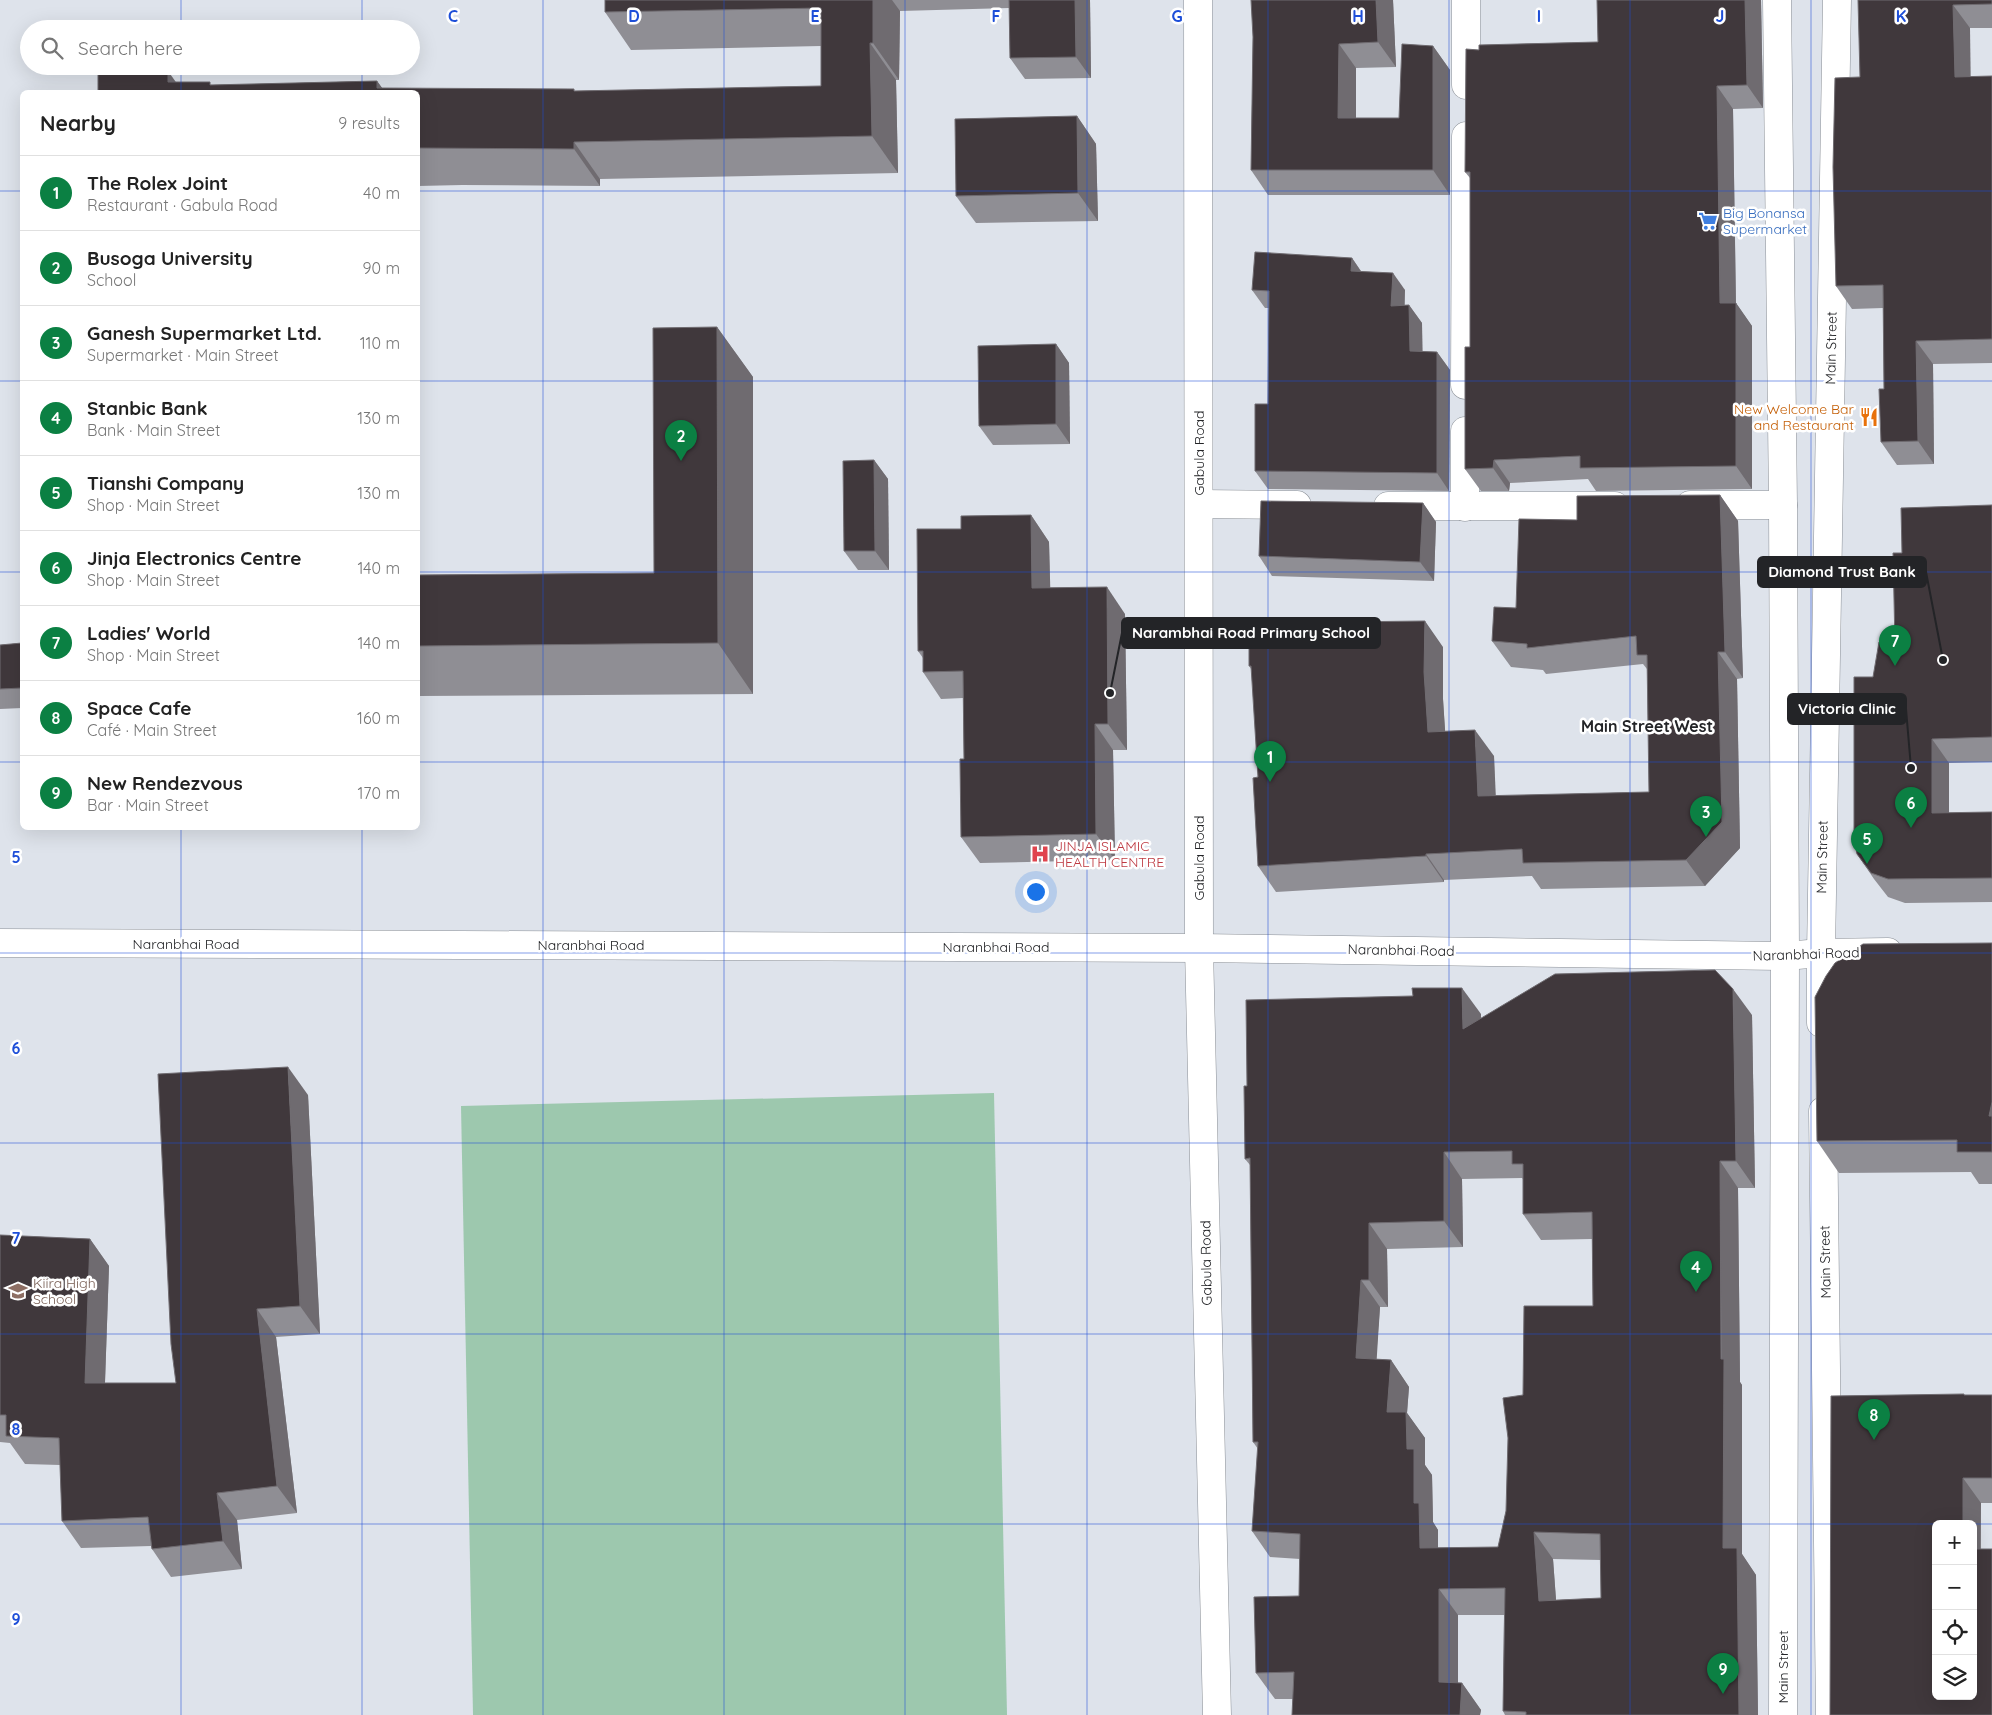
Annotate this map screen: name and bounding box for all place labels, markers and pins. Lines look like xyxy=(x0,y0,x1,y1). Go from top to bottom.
place label: Big Bonansa Supermarket xyxy=(1723,204,1807,238)
supermarket icon: Big Bonansa Supermarket xyxy=(1697,210,1719,232)
place label: New Welcome Bar and Restaurant xyxy=(1734,400,1855,434)
restaurant icon: New Welcome Bar and Restaurant xyxy=(1858,406,1880,428)
pin: 2 xyxy=(665,420,697,461)
callout: Diamond Trust Bank xyxy=(1758,557,1926,587)
callout: Narambhai Road Primary School xyxy=(1122,618,1380,648)
pin: 7 xyxy=(1879,625,1911,666)
callout: Victoria Clinic xyxy=(1788,694,1906,724)
pin: 1 xyxy=(1254,741,1286,782)
pin: 6 xyxy=(1895,787,1927,828)
pin: 3 xyxy=(1690,796,1722,837)
pin: 5 xyxy=(1851,823,1883,864)
place label: JINJA ISLAMIC HEALTH CENTRE xyxy=(1055,837,1164,871)
hospital icon: JINJA ISLAMIC HEALTH CENTRE xyxy=(1029,843,1051,865)
pin: 4 xyxy=(1680,1251,1712,1292)
place label: Kiira High School xyxy=(33,1274,96,1308)
school or university icon: Kiira High School xyxy=(7,1280,29,1302)
pin: 8 xyxy=(1858,1399,1890,1440)
pin: 9 xyxy=(1707,1653,1739,1694)

